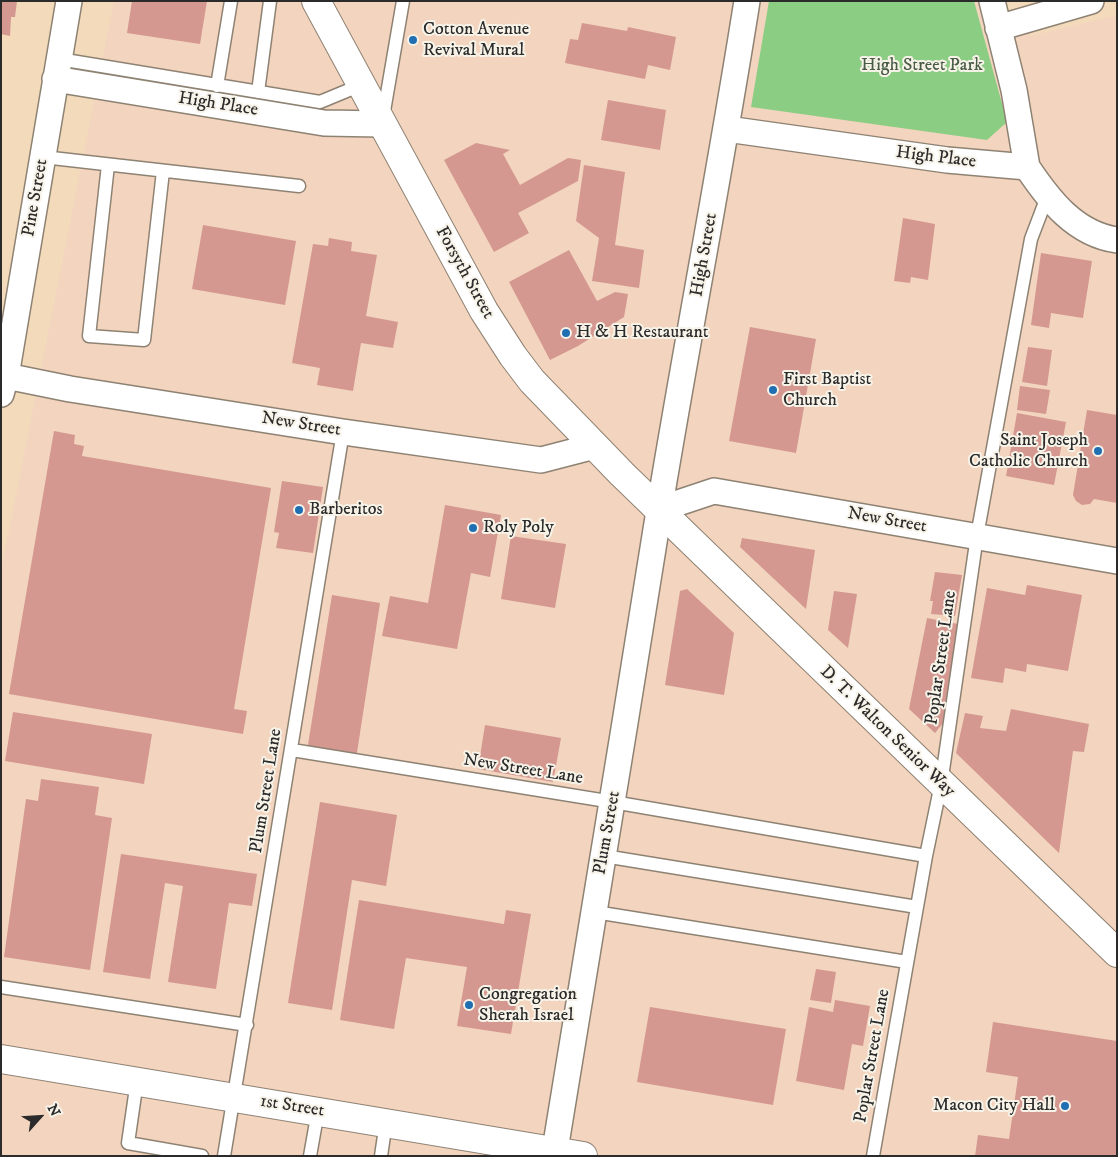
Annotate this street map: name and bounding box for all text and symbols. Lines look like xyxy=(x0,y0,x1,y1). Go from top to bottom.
place label: Cotton Avenue Revival Mural xyxy=(423,19,529,62)
marker: Cotton Avenue Revival Mural xyxy=(407,34,419,46)
park label: High Street Park xyxy=(861,55,983,77)
street label: High Place xyxy=(177,88,259,122)
street label: High Place xyxy=(895,142,977,174)
street label: Pine Street xyxy=(19,158,53,238)
street label: High Street xyxy=(687,212,723,298)
street label: Forsyth Street xyxy=(430,223,498,323)
place label: H & H Restaurant xyxy=(576,322,709,344)
marker: H & H Restaurant xyxy=(560,327,572,339)
place label: First Baptist Church xyxy=(783,369,871,412)
marker: First Baptist Church xyxy=(767,384,779,396)
street label: New Street xyxy=(260,408,342,442)
place label: Saint Joseph Catholic Church xyxy=(969,430,1088,472)
marker: Saint Joseph Catholic Church xyxy=(1092,445,1104,457)
place label: Barberitos xyxy=(309,499,382,521)
street label: New Street xyxy=(846,503,928,539)
marker: Barberitos xyxy=(293,504,305,516)
place label: Roly Poly xyxy=(483,517,554,539)
marker: Roly Poly xyxy=(467,522,479,534)
street label: Poplar Street Lane xyxy=(922,590,962,726)
street label: D. T. Walton Senior Way xyxy=(815,662,959,802)
street label: Plum Street Lane xyxy=(247,727,287,855)
street label: New Street Lane xyxy=(462,750,584,790)
street label: Plum Street xyxy=(590,790,626,876)
place label: Congregation Sherah Israel xyxy=(479,984,577,1026)
street label: Poplar Street Lane xyxy=(851,988,895,1124)
marker: Congregation Sherah Israel xyxy=(463,999,475,1011)
street label: 1st Street xyxy=(258,1091,326,1123)
north arrow xyxy=(15,1092,65,1142)
place label: Macon City Hall xyxy=(933,1095,1055,1117)
marker: Macon City Hall xyxy=(1059,1100,1071,1112)
text: N xyxy=(43,1101,64,1120)

